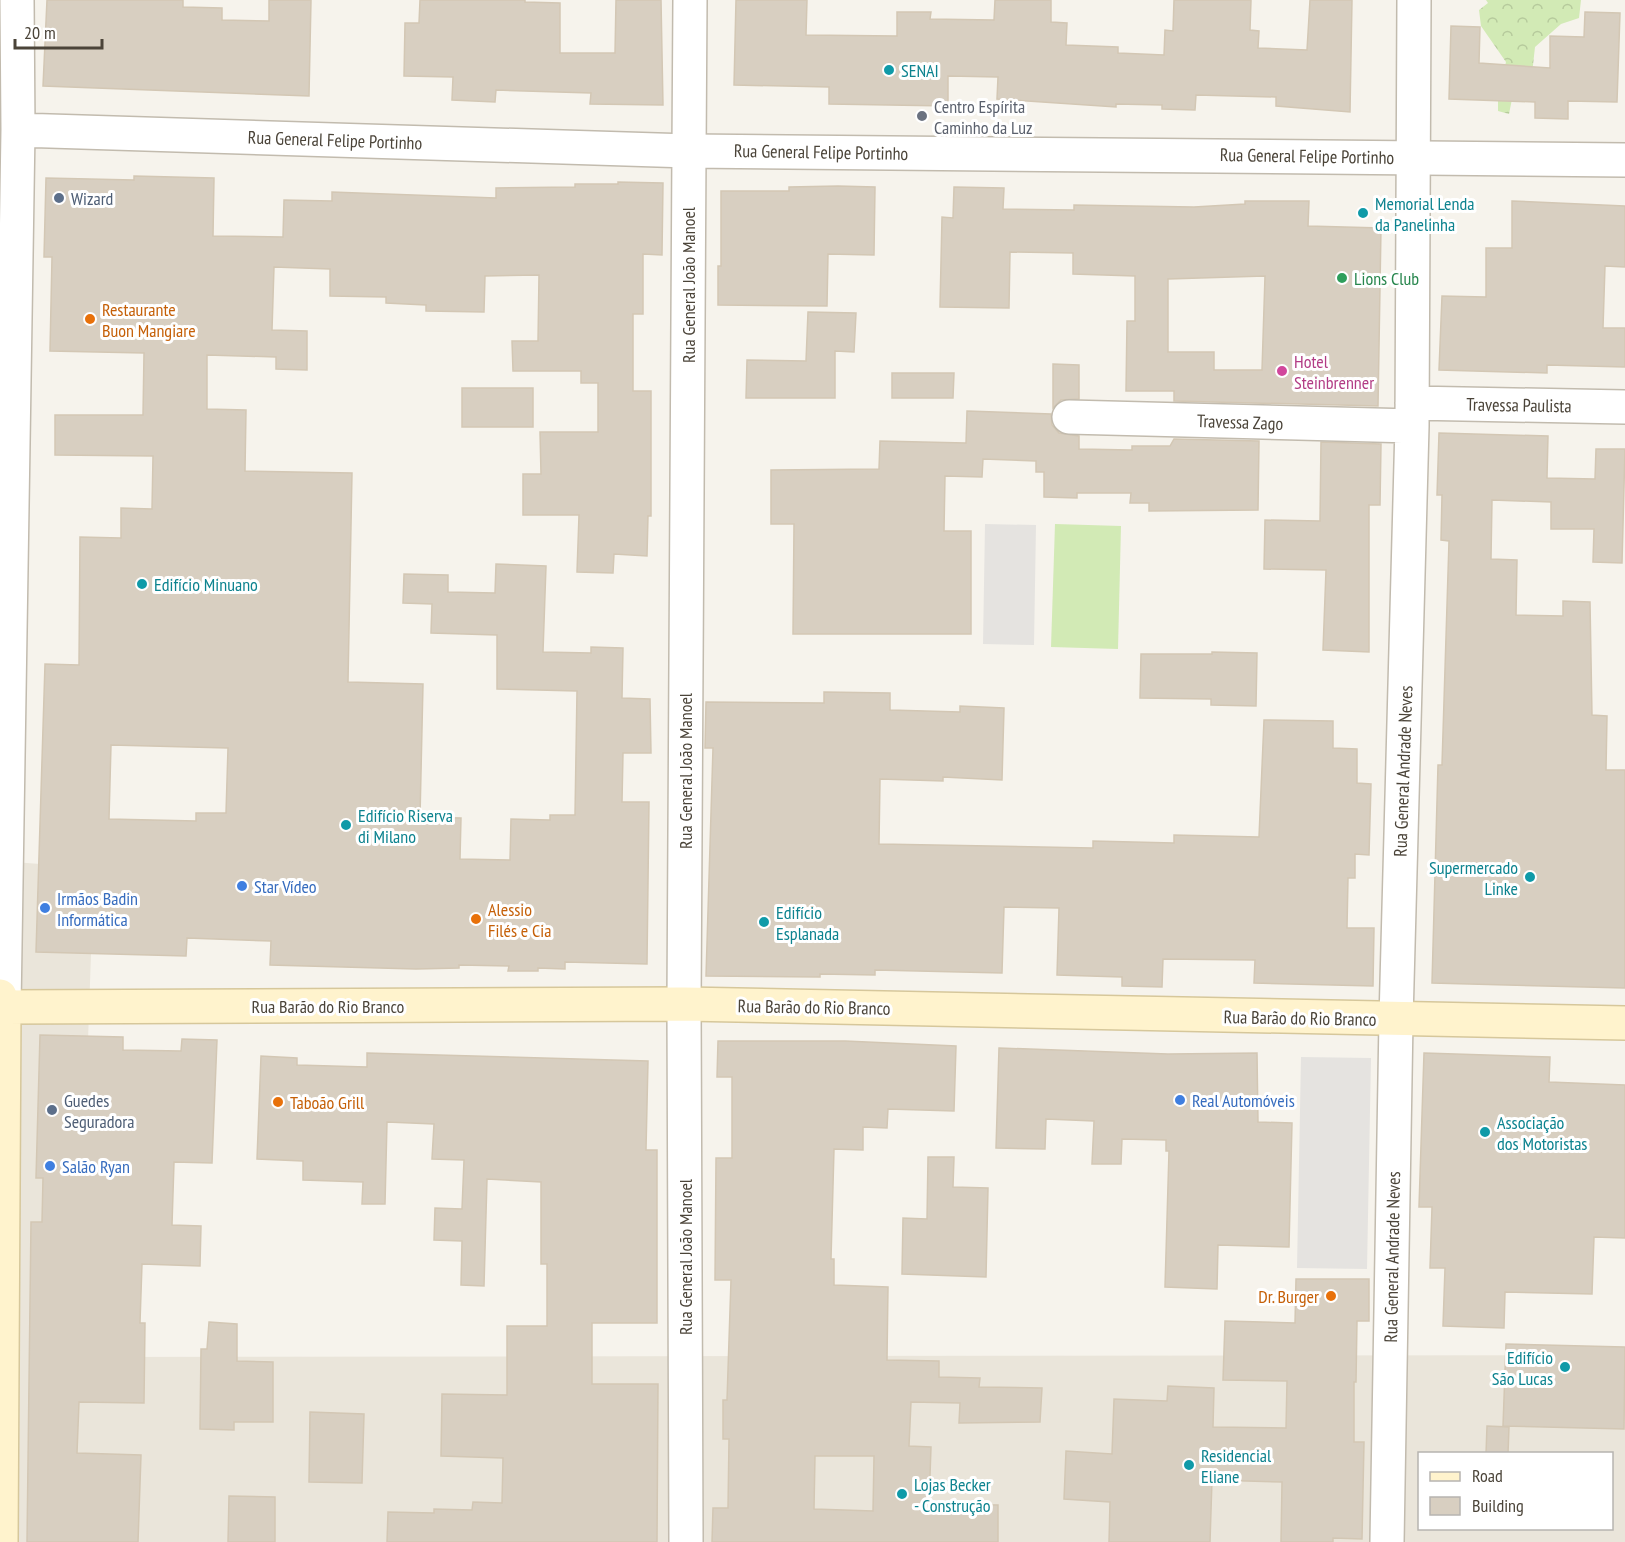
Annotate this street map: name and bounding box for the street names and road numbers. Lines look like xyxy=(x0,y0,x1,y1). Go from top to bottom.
street label: Rua General Felipe Portinho xyxy=(247,125,423,155)
street label: Rua General Felipe Portinho xyxy=(734,139,909,165)
street label: Rua General Felipe Portinho xyxy=(1220,143,1395,169)
street label: Rua General João Manoel xyxy=(677,206,700,363)
street label: Travessa Paulista xyxy=(1466,393,1572,417)
street label: Travessa Zago xyxy=(1196,409,1284,435)
street label: Rua General Andrade Neves xyxy=(1389,685,1417,857)
street label: Rua General João Manoel xyxy=(674,692,697,849)
street label: Rua Barão do Rio Branco xyxy=(737,994,891,1020)
street label: Rua Barão do Rio Branco xyxy=(252,995,405,1018)
street label: Rua Barão do Rio Branco xyxy=(1223,1005,1377,1031)
street label: Rua General Andrade Neves xyxy=(1379,1171,1405,1343)
street label: Rua General João Manoel xyxy=(674,1178,697,1335)

